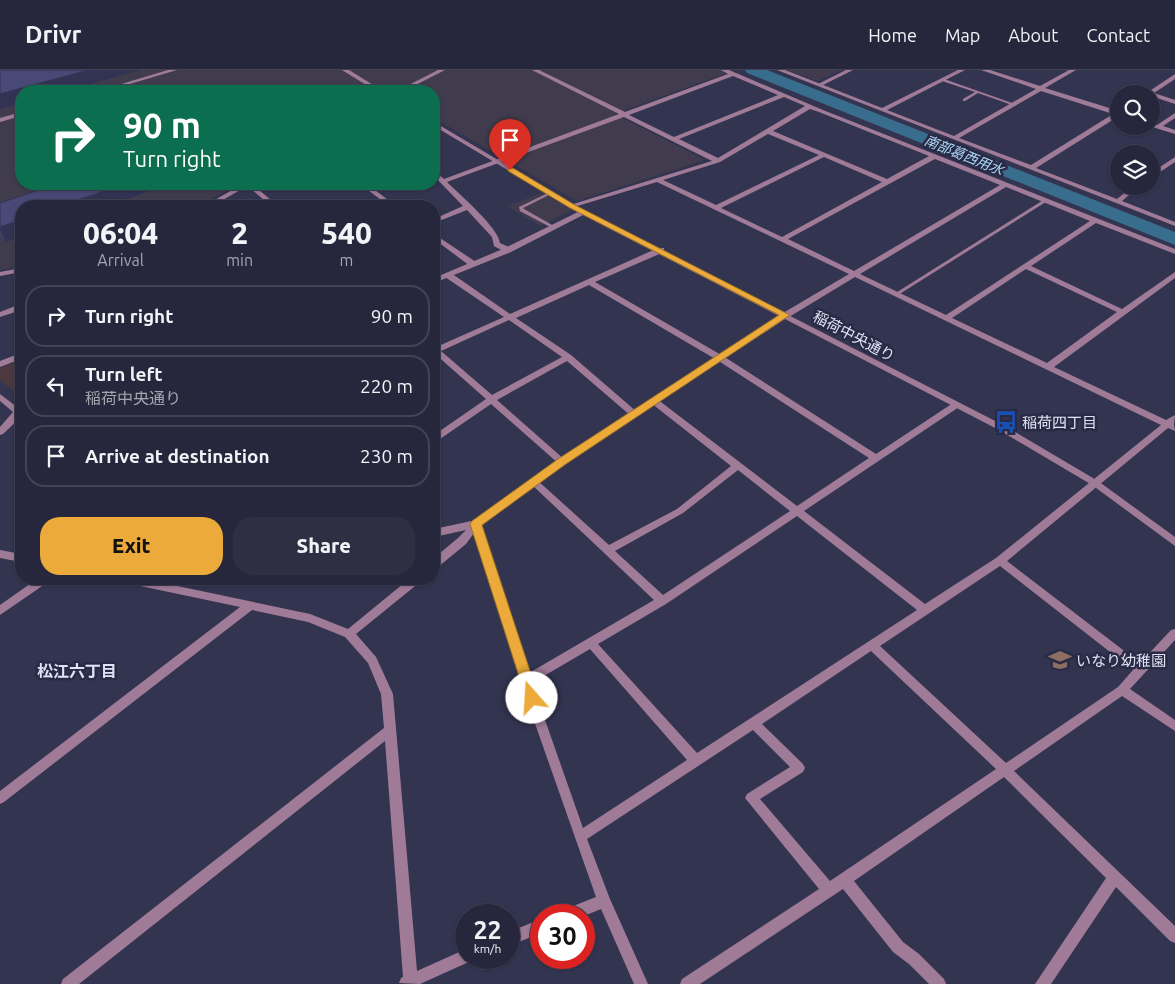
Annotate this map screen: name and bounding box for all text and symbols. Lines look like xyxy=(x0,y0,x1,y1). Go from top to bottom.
text: Drivr xyxy=(25,21,81,48)
text: Home xyxy=(868,25,917,45)
text: Map xyxy=(945,25,980,45)
text: About xyxy=(1008,25,1058,45)
text: Contact xyxy=(1086,25,1150,45)
map controls xyxy=(1110,85,1160,195)
button: search xyxy=(1110,85,1160,135)
icon: right xyxy=(40,105,105,170)
text: 90 m xyxy=(123,105,201,145)
pin xyxy=(489,119,531,170)
icon: arrive xyxy=(496,126,524,154)
water label: 南部葛西用水 xyxy=(922,132,1008,179)
button: layers xyxy=(1110,145,1160,195)
text: Turn right xyxy=(123,146,221,171)
text: 06:04 xyxy=(83,216,158,250)
text: 2 xyxy=(231,216,248,250)
text: 540 xyxy=(321,216,372,250)
text: Arrival xyxy=(97,251,144,269)
text: min xyxy=(226,251,253,269)
text: m xyxy=(340,251,353,269)
icon: right xyxy=(42,302,70,330)
text: Turn right xyxy=(85,305,173,327)
text: 90 m xyxy=(371,305,413,327)
street label: 稲荷中央通り xyxy=(810,307,898,365)
text: Turn left xyxy=(85,363,163,385)
icon: left xyxy=(42,372,70,400)
text: 220 m xyxy=(360,375,413,397)
text: 稲荷中央通り xyxy=(85,389,181,407)
bus stop icon: 稲荷四丁目 xyxy=(993,409,1019,435)
place label: 稲荷四丁目 xyxy=(1022,414,1097,431)
icon: arrive xyxy=(42,442,70,470)
text: Arrive at destination xyxy=(85,445,270,467)
text: 230 m xyxy=(360,445,413,467)
button: Exit xyxy=(40,517,223,575)
button: Share xyxy=(233,517,415,575)
school or university icon: いなり幼稚園 xyxy=(1047,647,1073,673)
place label: いなり幼稚園 xyxy=(1076,652,1166,669)
district label: 松江六丁目 xyxy=(37,662,117,680)
position arrow xyxy=(505,671,557,723)
speed limit sign: 30 xyxy=(530,904,595,969)
text: 22 xyxy=(473,916,502,944)
text: km/h xyxy=(474,942,501,955)

